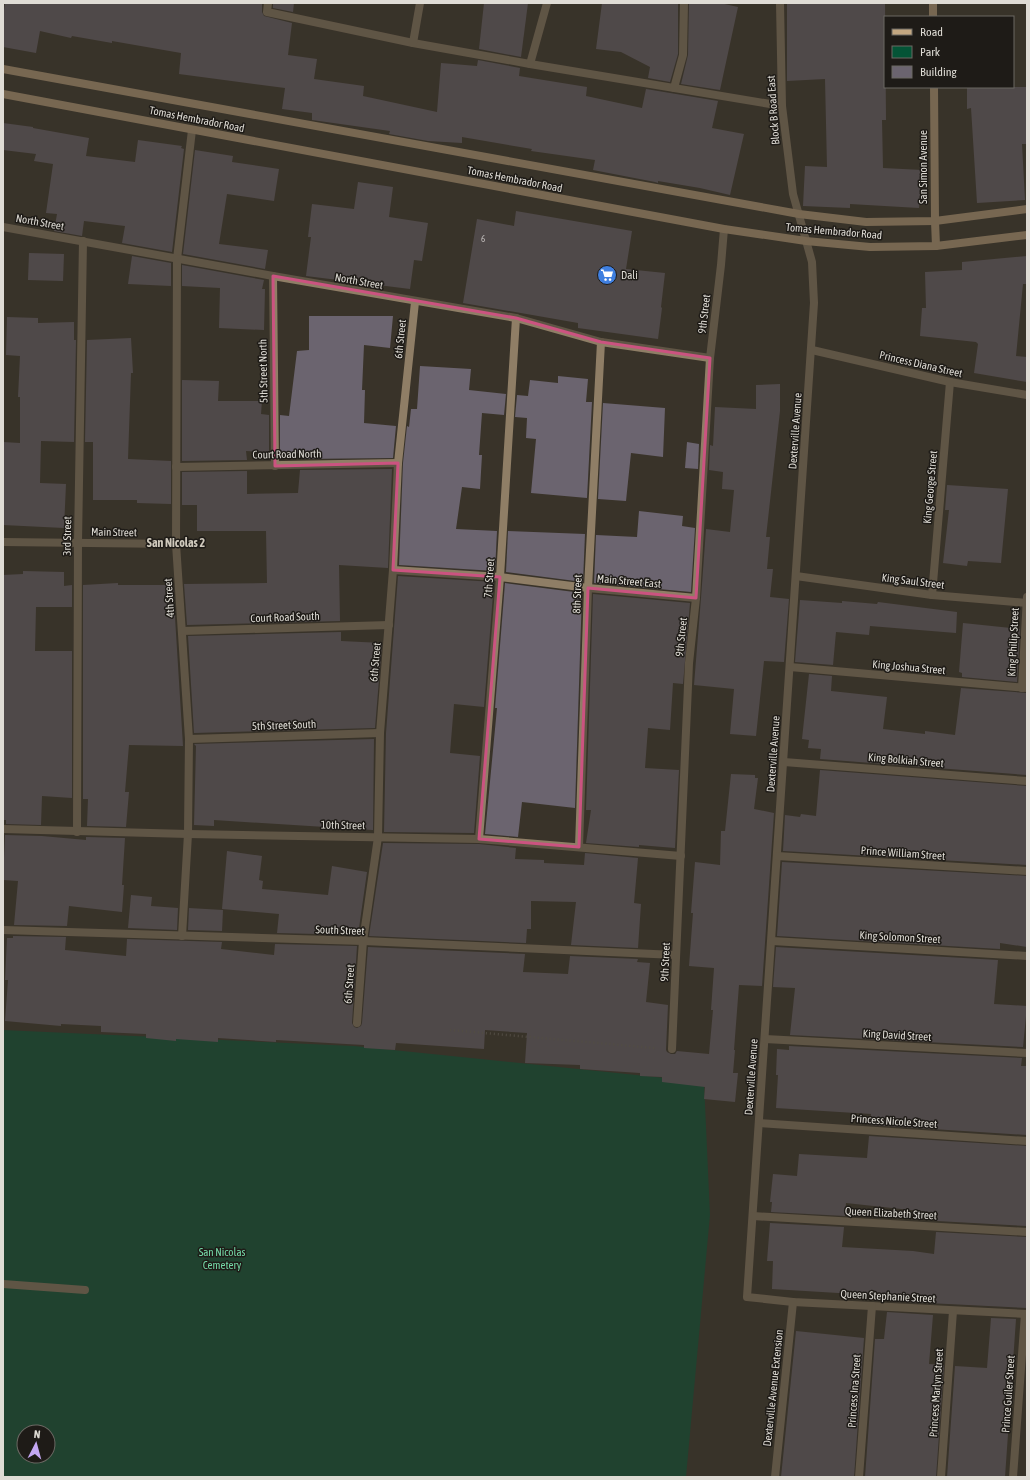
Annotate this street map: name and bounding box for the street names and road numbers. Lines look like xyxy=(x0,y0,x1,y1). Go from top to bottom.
street label: Block B Road East xyxy=(765,75,781,145)
street label: Tomas Hembrador Road xyxy=(148,104,246,134)
street label: San Simon Avenue xyxy=(917,130,929,204)
street label: Tomas Hembrador Road xyxy=(466,164,564,194)
street label: North Street xyxy=(15,212,65,232)
street label: Tomas Hembrador Road xyxy=(785,221,883,241)
street label: North Street xyxy=(334,271,384,291)
street label: 9th Street xyxy=(696,294,712,334)
street label: 6th Street xyxy=(392,319,408,359)
street label: 5th Street North xyxy=(256,339,270,403)
street label: Princess Diana Street xyxy=(878,349,964,379)
street label: Dexterville Avenue xyxy=(786,392,804,470)
street label: Court Road North xyxy=(252,447,322,461)
street label: King George Street xyxy=(921,450,939,524)
street label: 3rd Street xyxy=(61,516,73,556)
street label: Main Street xyxy=(91,526,137,538)
street label: 7th Street xyxy=(482,558,496,598)
street label: King Saul Street xyxy=(881,571,945,591)
street label: Main Street East xyxy=(596,572,662,590)
street label: 8th Street xyxy=(570,574,584,614)
street label: 4th Street xyxy=(162,578,176,618)
street label: King Philip Street xyxy=(1005,607,1021,677)
street label: Court Road South xyxy=(250,610,320,624)
street label: 9th Street xyxy=(673,617,689,657)
street label: 6th Street xyxy=(367,642,383,682)
street label: King Joshua Street xyxy=(872,658,946,676)
street label: Dexterville Avenue xyxy=(764,715,782,793)
street label: 5th Street South xyxy=(252,718,316,732)
street label: King Bolkiah Street xyxy=(868,751,944,769)
street label: 10th Street xyxy=(321,819,365,831)
street label: Prince William Street xyxy=(860,844,946,862)
street label: South Street xyxy=(315,923,365,937)
street label: King Solomon Street xyxy=(859,929,941,945)
street label: 9th Street xyxy=(658,942,672,982)
street label: 6th Street xyxy=(342,964,356,1004)
street label: King David Street xyxy=(862,1027,932,1043)
street label: Dexterville Avenue xyxy=(742,1038,760,1116)
street label: Princess Nicole Street xyxy=(850,1112,938,1130)
street label: Queen Elizabeth Street xyxy=(845,1205,937,1221)
street label: Queen Stephanie Street xyxy=(840,1288,936,1304)
street label: Dexterville Avenue Extension xyxy=(761,1329,785,1447)
street label: Princess Marlyn Street xyxy=(927,1348,945,1438)
street label: Princess Ina Street xyxy=(845,1354,863,1428)
street label: Prince Guiler Street xyxy=(999,1355,1017,1433)

